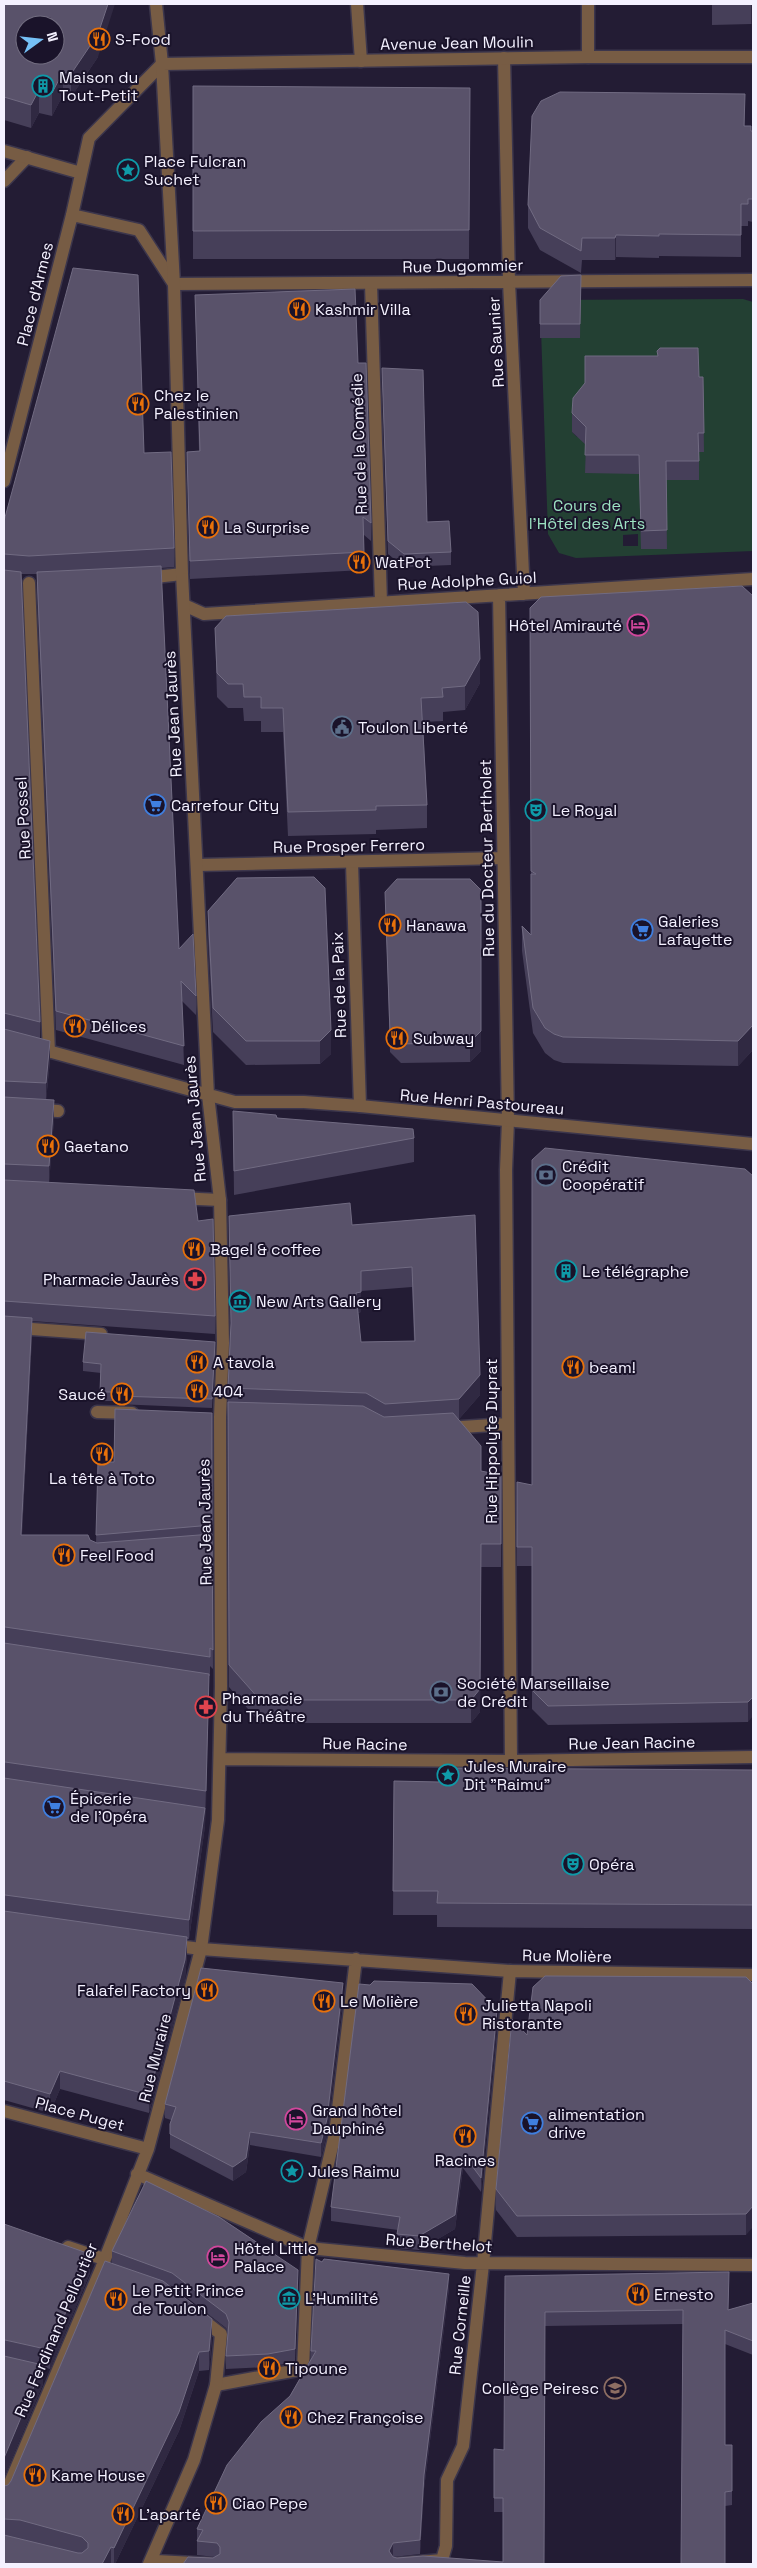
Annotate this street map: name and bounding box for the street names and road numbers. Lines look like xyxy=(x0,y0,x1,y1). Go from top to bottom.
street label: Avenue Jean Moulin xyxy=(380,31,534,55)
street label: Place d'Armes xyxy=(12,240,58,348)
street label: Rue Dugommier xyxy=(402,254,524,278)
street label: Rue Saunier xyxy=(483,296,509,388)
street label: Rue de la Comédie xyxy=(346,373,372,515)
street label: Rue Adolphe Guiol xyxy=(397,567,537,595)
street label: Rue Jean Jaurès xyxy=(159,650,187,778)
street label: Rue du Docteur Bertholet xyxy=(475,759,499,957)
street label: Rue Possel xyxy=(10,776,36,860)
street label: Rue Prosper Ferrero xyxy=(273,834,425,858)
street label: Rue de la Paix xyxy=(327,931,351,1039)
street label: Rue Jean Jaurès xyxy=(179,1055,211,1183)
street label: Rue Henri Pastoureau xyxy=(399,1084,565,1120)
street label: Rue Hippolyte Duprat xyxy=(481,1358,502,1524)
street label: Rue Jean Jaurès xyxy=(193,1458,217,1586)
street label: Rue Jean Racine xyxy=(568,1731,696,1755)
street label: Rue Racine xyxy=(322,1733,408,1755)
street label: Rue Molière xyxy=(522,1945,612,1967)
street label: Rue Muraire xyxy=(134,2011,176,2105)
street label: Place Puget xyxy=(33,2092,127,2136)
street label: Rue Berthelot xyxy=(385,2229,493,2257)
street label: Rue Ferdinand Pelloutier xyxy=(10,2239,102,2421)
street label: Rue Corneille xyxy=(444,2274,476,2376)

